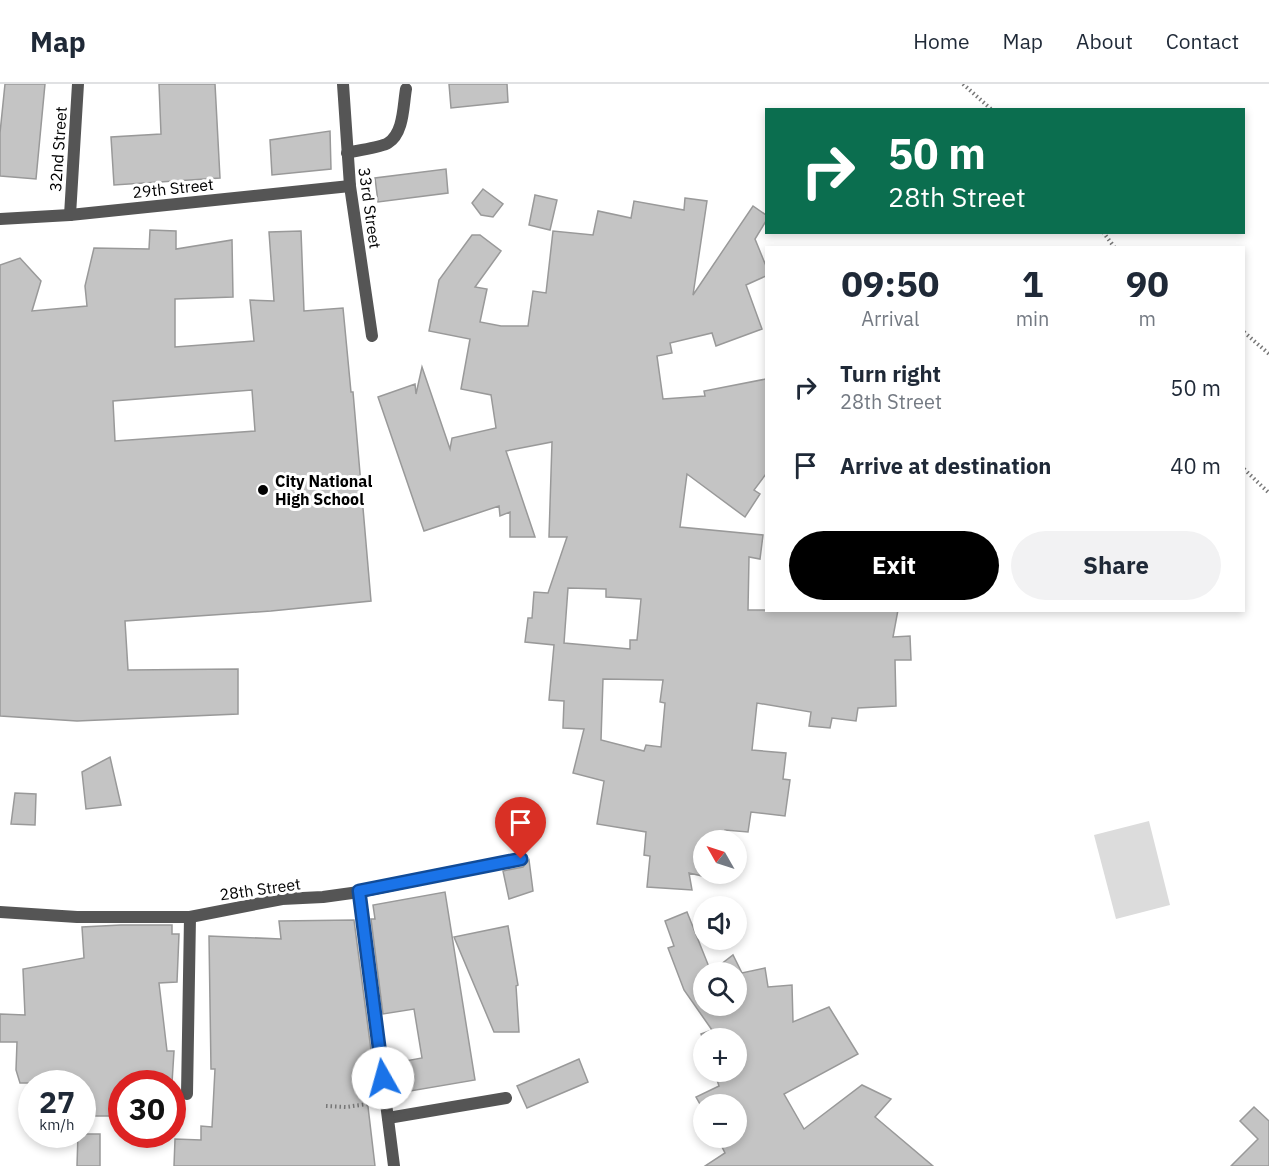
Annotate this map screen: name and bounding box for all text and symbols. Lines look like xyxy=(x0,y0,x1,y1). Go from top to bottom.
text: Map xyxy=(30,23,86,60)
text: Home xyxy=(913,27,970,55)
text: Map xyxy=(1003,27,1043,55)
text: About xyxy=(1076,27,1133,55)
text: Contact xyxy=(1166,27,1239,55)
street label: 32nd Street xyxy=(45,106,71,192)
text: 50 m xyxy=(888,126,986,181)
icon: right xyxy=(789,132,867,210)
street label: 33rd Street xyxy=(354,166,386,250)
street label: 29th Street xyxy=(131,174,215,202)
text: 28th Street xyxy=(888,179,1026,214)
text: 09:50 xyxy=(841,260,939,307)
text: 1 xyxy=(1022,260,1043,307)
text: 90 xyxy=(1126,260,1169,307)
text: Arrival xyxy=(861,305,919,332)
text: min xyxy=(1016,305,1049,332)
text: m xyxy=(1138,305,1156,332)
text: Turn right xyxy=(840,359,941,388)
icon: right xyxy=(789,371,822,404)
text: 50 m xyxy=(1170,373,1221,402)
text: 28th Street xyxy=(840,388,942,415)
icon: arrive xyxy=(789,449,822,482)
text: Arrive at destination xyxy=(840,451,1051,480)
text: 40 m xyxy=(1170,451,1221,480)
place label: City National High School xyxy=(275,471,372,509)
marker: City National High School xyxy=(256,483,270,497)
button: Exit xyxy=(789,531,999,600)
button: Share xyxy=(1011,531,1221,600)
pin xyxy=(495,797,546,859)
icon: arrive xyxy=(504,806,537,839)
north arrow xyxy=(693,830,747,884)
map controls xyxy=(693,830,747,1148)
street label: 28th Street xyxy=(218,873,302,905)
button: sound xyxy=(693,896,747,950)
button: search xyxy=(693,962,747,1016)
button: + xyxy=(693,1028,747,1082)
position arrow xyxy=(351,1046,415,1110)
speed limit sign: 30 xyxy=(108,1070,186,1148)
text: 27 xyxy=(39,1082,75,1121)
button: − xyxy=(693,1094,747,1148)
text: km/h xyxy=(39,1115,75,1134)

